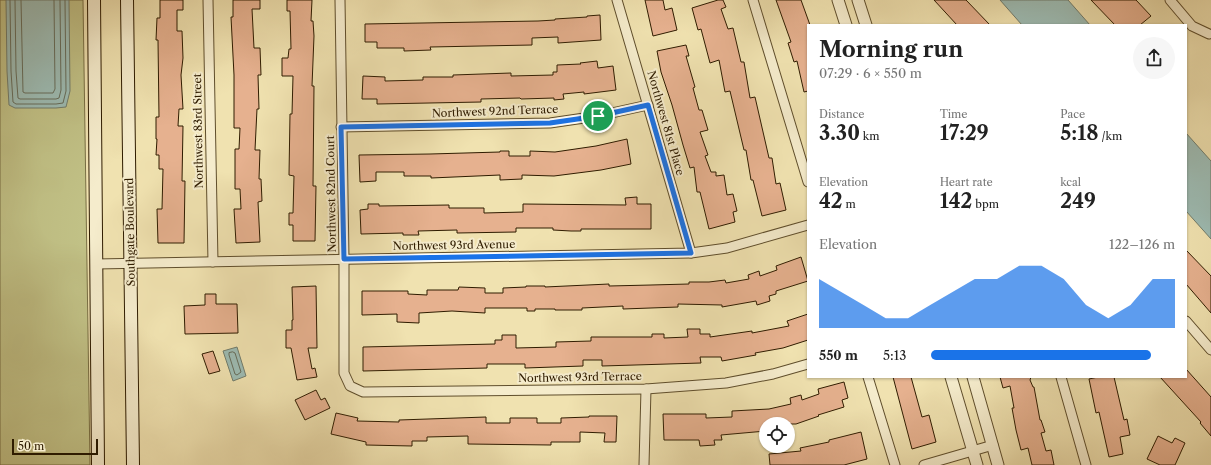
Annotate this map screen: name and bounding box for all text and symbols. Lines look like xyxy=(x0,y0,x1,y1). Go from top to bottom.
text: Morning run xyxy=(819,36,963,63)
button: share xyxy=(1133,37,1175,79)
text: 07:29 · 6 × 550 m xyxy=(819,65,922,81)
street label: Northwest 81st Place xyxy=(644,69,688,177)
street label: Northwest 83rd Street xyxy=(190,73,206,189)
pin xyxy=(581,99,615,133)
street label: Northwest 92nd Terrace xyxy=(432,102,558,120)
icon: arrive xyxy=(587,105,609,127)
text: Distance xyxy=(819,107,865,121)
text: Time xyxy=(940,107,967,121)
text: Pace xyxy=(1060,107,1085,121)
text: 3.30 xyxy=(819,121,860,145)
text: 17:29 xyxy=(940,121,989,145)
text: 5:18 xyxy=(1060,121,1099,145)
text: km xyxy=(860,129,879,143)
text: /km xyxy=(1099,129,1122,143)
street label: Northwest 82nd Court xyxy=(323,135,339,253)
text: Elevation xyxy=(819,175,868,189)
text: Heart rate xyxy=(940,175,993,189)
text: kcal xyxy=(1060,175,1081,189)
street label: Southgate Boulevard xyxy=(122,177,138,286)
text: 42 xyxy=(819,189,843,213)
text: 142 xyxy=(940,189,972,213)
text: 249 xyxy=(1060,189,1096,213)
text: m xyxy=(843,197,856,211)
text: bpm xyxy=(972,197,999,211)
text: Elevation xyxy=(819,236,877,252)
text: 122–126 m xyxy=(1109,236,1175,252)
street label: Northwest 93rd Avenue xyxy=(393,237,515,253)
text: 550 m xyxy=(819,347,858,363)
text: 5:13 xyxy=(883,347,906,363)
street label: Northwest 93rd Terrace xyxy=(518,369,642,385)
map controls xyxy=(759,417,795,453)
button: locate xyxy=(759,417,795,453)
scale bar xyxy=(12,437,98,456)
text: 50 m xyxy=(18,439,44,453)

